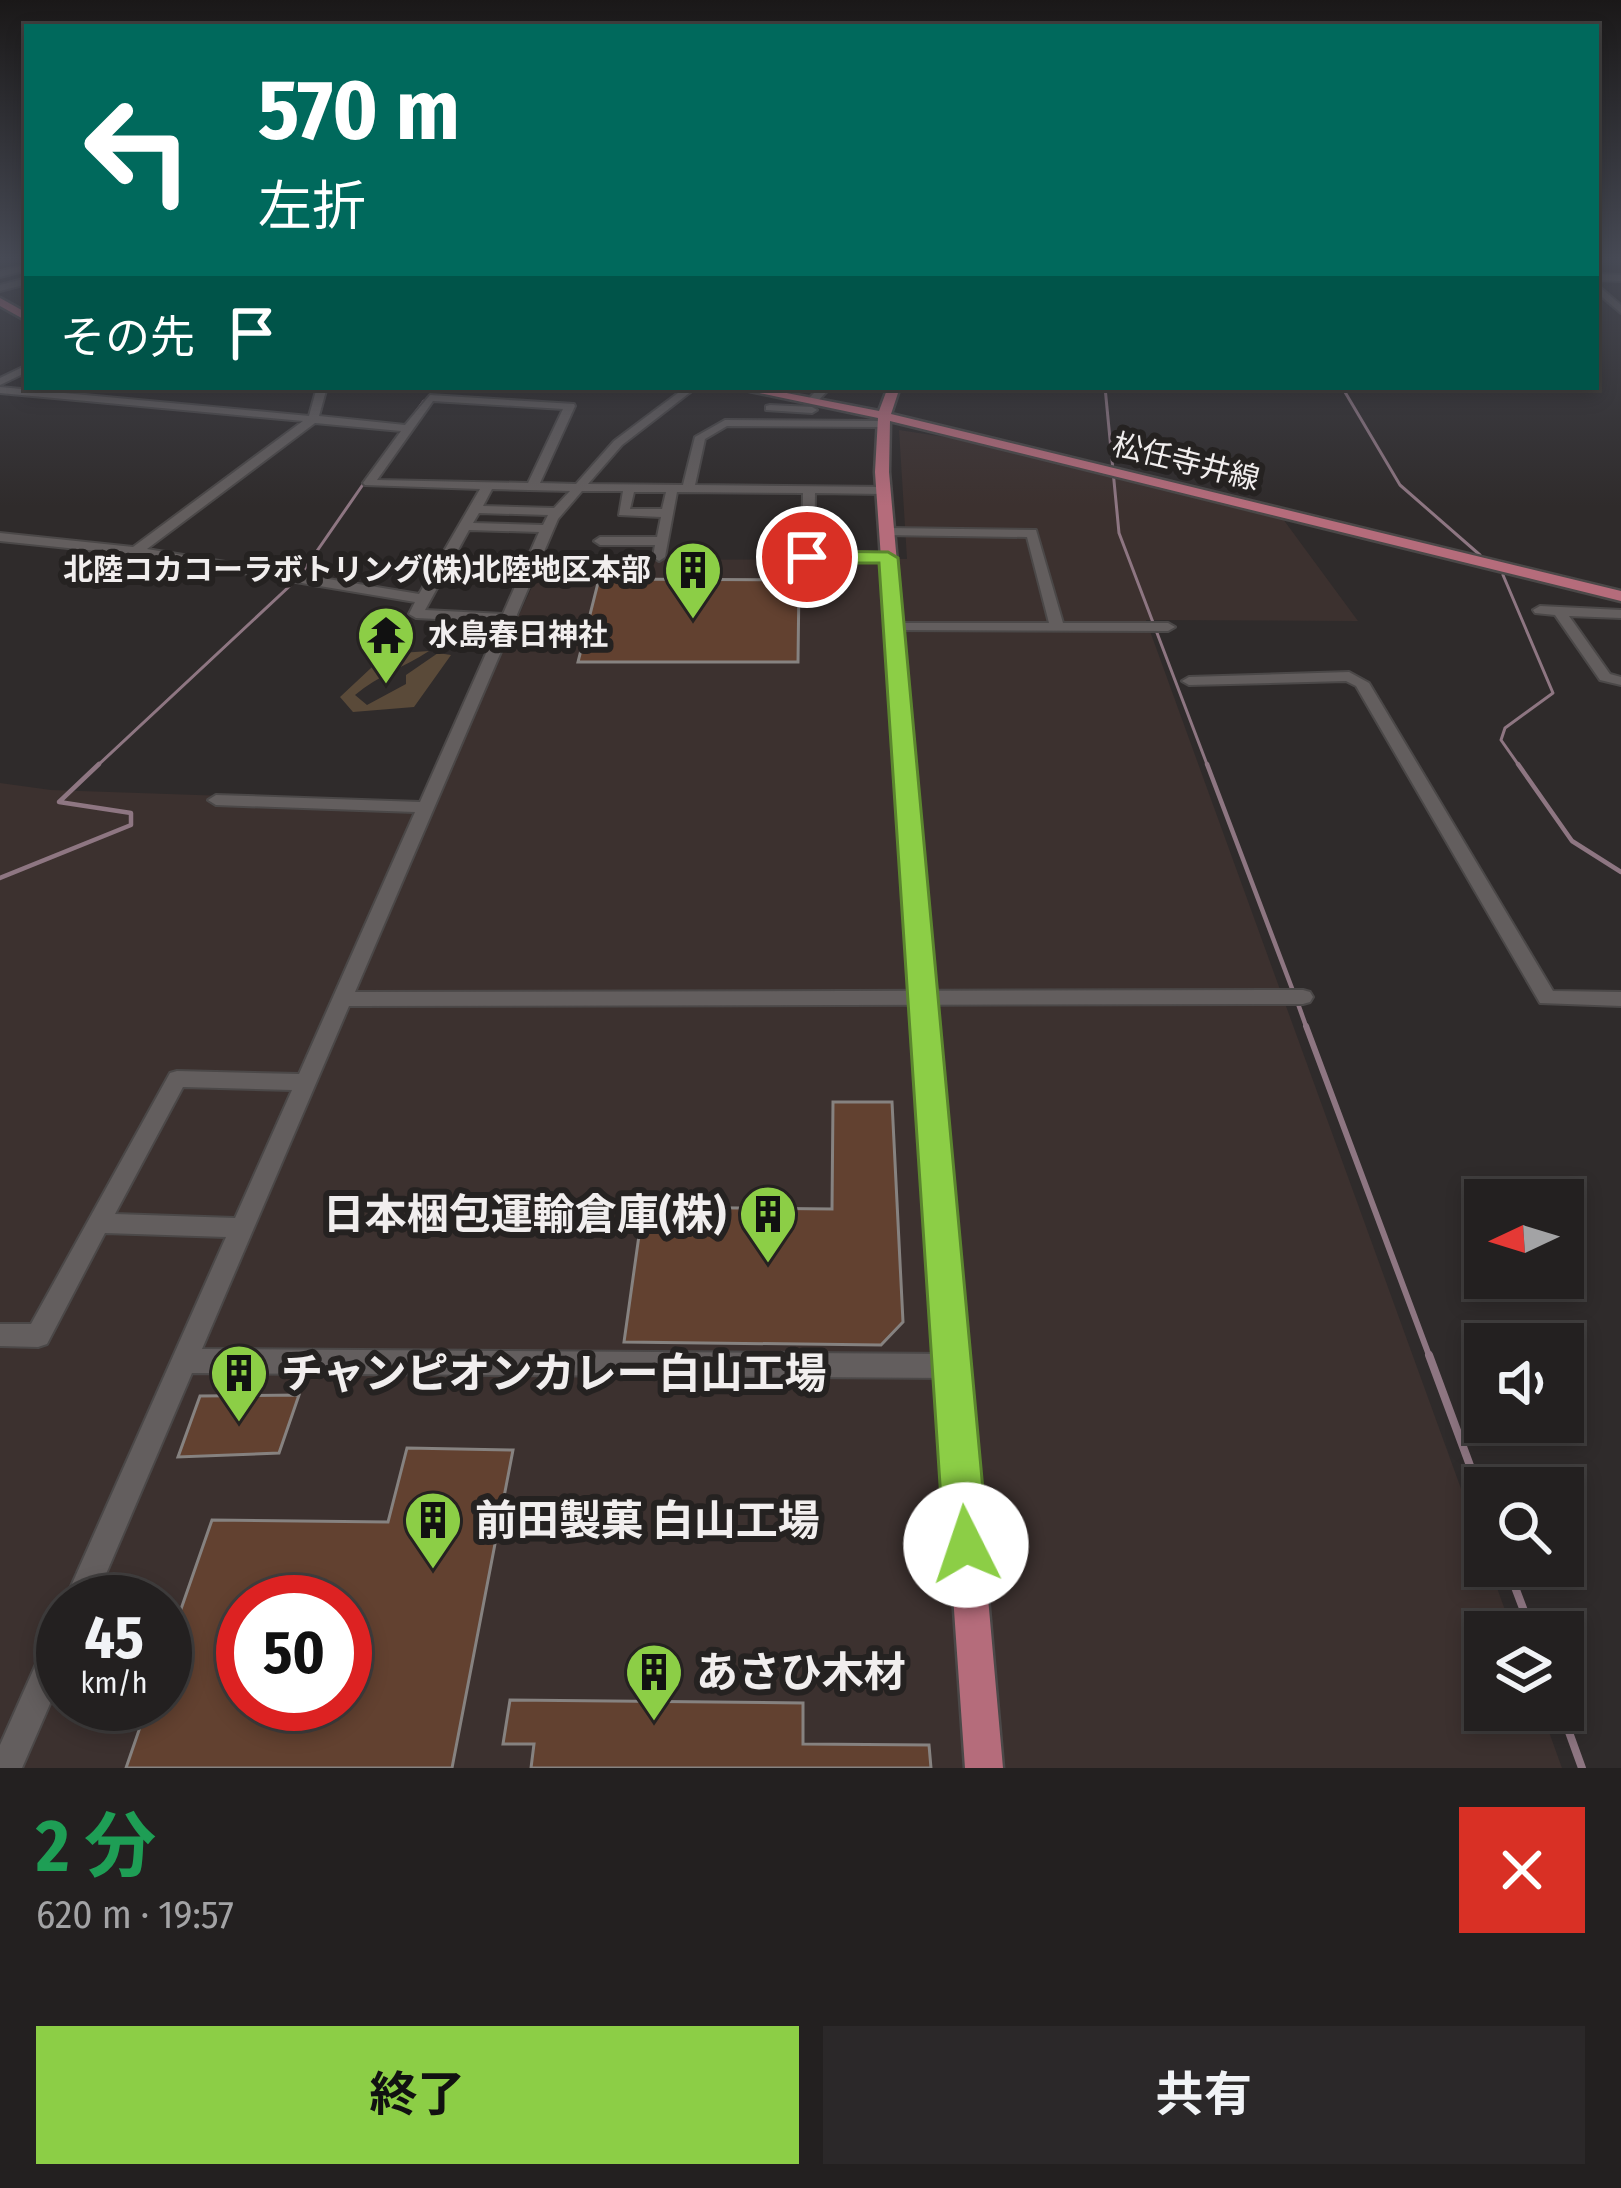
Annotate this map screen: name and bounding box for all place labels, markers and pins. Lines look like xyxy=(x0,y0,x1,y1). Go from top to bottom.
pin xyxy=(756,506,858,608)
building icon: 北陸コカコーラボトリング(株)北陸地区本部 xyxy=(662,539,724,621)
place label: 北陸コカコーラボトリング(株)北陸地区本部 xyxy=(63,552,651,588)
temple icon: 水島春日神社 xyxy=(355,604,417,686)
place label: 水島春日神社 xyxy=(428,617,608,653)
building icon: 日本梱包運輸倉庫(株) xyxy=(737,1183,799,1265)
place label: 日本梱包運輸倉庫(株) xyxy=(323,1190,726,1240)
building icon: チャンピオンカレー白山工場 xyxy=(208,1342,270,1424)
place label: チャンピオンカレー白山工場 xyxy=(281,1349,827,1399)
building icon: 前田製菓 白山工場 xyxy=(402,1489,464,1571)
place label: 前田製菓 白山工場 xyxy=(475,1496,820,1546)
building icon: あさひ木材 xyxy=(623,1641,685,1723)
place label: あさひ木材 xyxy=(696,1648,906,1698)

